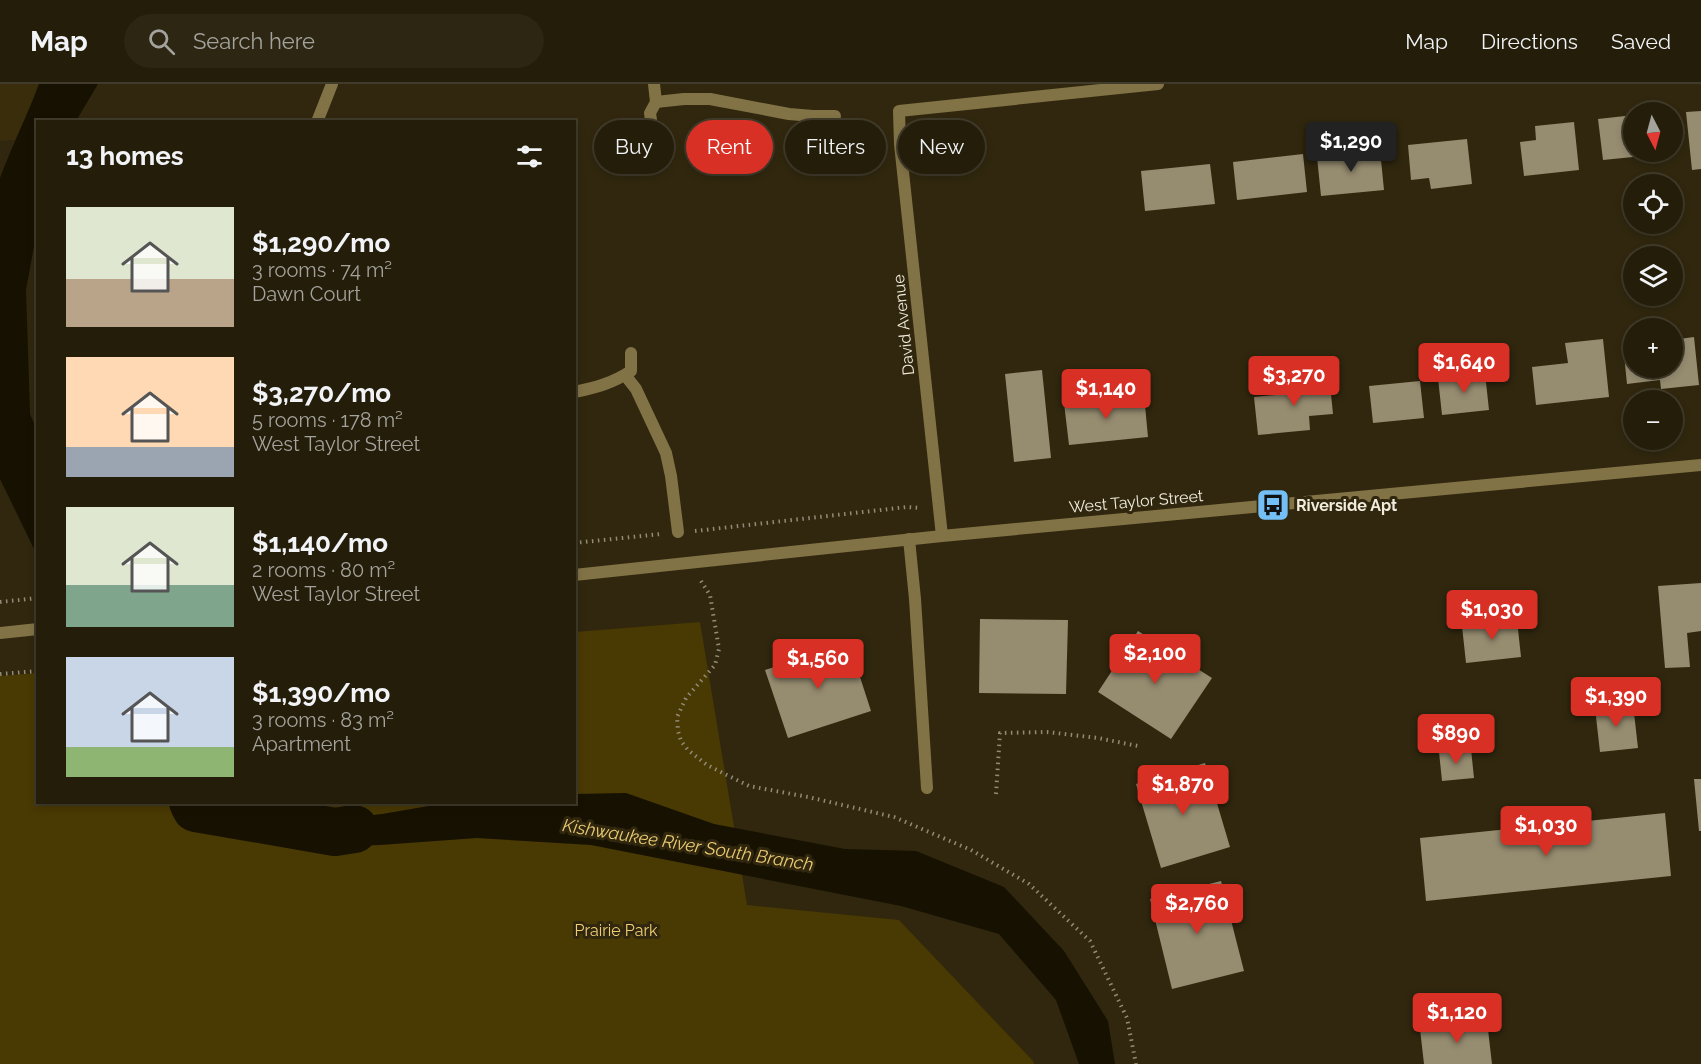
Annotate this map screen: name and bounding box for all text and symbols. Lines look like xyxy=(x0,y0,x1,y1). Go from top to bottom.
search box xyxy=(124,14,544,68)
text: Map xyxy=(30,25,88,58)
icon: search xyxy=(145,25,178,58)
text: Search here xyxy=(193,28,315,54)
text: Map xyxy=(1405,29,1448,54)
text: Directions xyxy=(1481,29,1578,54)
text: Saved xyxy=(1611,29,1671,54)
north arrow xyxy=(1623,102,1683,162)
map controls xyxy=(1623,102,1683,450)
chip: Buy xyxy=(594,120,674,174)
chip: Rent xyxy=(686,120,773,174)
chip: Filters xyxy=(785,120,886,174)
chip: New xyxy=(898,120,985,174)
pin: $1,290 xyxy=(1302,122,1400,173)
text: $1,290 xyxy=(1320,129,1382,153)
icon: filters xyxy=(513,140,546,173)
text: 13 homes xyxy=(66,141,184,171)
button: locate xyxy=(1623,174,1683,234)
text: $1,290/mo xyxy=(252,228,390,258)
icon: home xyxy=(114,231,186,303)
button: layers xyxy=(1623,246,1683,306)
text: 3 rooms · 74 m² xyxy=(252,258,392,282)
street label: David Avenue xyxy=(889,273,918,376)
text: Dawn Court xyxy=(252,282,361,306)
button: + xyxy=(1623,318,1683,378)
pin: $1,640 xyxy=(1415,343,1513,394)
text: $1,640 xyxy=(1432,350,1496,374)
pin: $3,270 xyxy=(1245,356,1343,407)
text: $3,270 xyxy=(1262,363,1326,387)
pin: $1,140 xyxy=(1057,369,1155,420)
text: $1,140 xyxy=(1076,376,1136,400)
text: $3,270/mo xyxy=(252,378,391,408)
icon: home xyxy=(114,381,186,453)
button: − xyxy=(1623,390,1683,450)
text: 5 rooms · 178 m² xyxy=(252,408,403,432)
text: West Taylor Street xyxy=(252,432,420,456)
street label: West Taylor Street xyxy=(1068,486,1205,517)
bus stop icon: Riverside Apt xyxy=(1255,487,1291,523)
place label: Riverside Apt xyxy=(1296,496,1397,515)
text: $1,140/mo xyxy=(252,528,388,558)
icon: home xyxy=(114,531,186,603)
text: 2 rooms · 80 m² xyxy=(252,558,395,582)
text: West Taylor Street xyxy=(252,582,420,606)
pin: $1,030 xyxy=(1443,590,1541,641)
text: $1,030 xyxy=(1461,597,1523,621)
pin: $2,100 xyxy=(1106,634,1204,685)
pin: $1,560 xyxy=(769,639,867,690)
text: $2,100 xyxy=(1123,641,1187,665)
text: $1,560 xyxy=(787,646,849,670)
pin: $1,390 xyxy=(1567,677,1665,728)
text: $1,390/mo xyxy=(252,678,390,708)
icon: home xyxy=(114,681,186,753)
text: $1,390 xyxy=(1585,684,1647,708)
text: 3 rooms · 83 m² xyxy=(252,708,394,732)
pin: $890 xyxy=(1420,714,1492,765)
text: $890 xyxy=(1432,721,1480,745)
text: Apartment xyxy=(252,732,351,756)
pin: $1,870 xyxy=(1134,765,1232,816)
text: $1,870 xyxy=(1152,772,1214,796)
pin: $1,030 xyxy=(1497,806,1595,857)
text: $1,030 xyxy=(1515,813,1577,837)
water label: Kishwaukee River South Branch xyxy=(561,814,815,875)
pin: $2,760 xyxy=(1148,884,1246,935)
text: $2,760 xyxy=(1165,891,1229,915)
park label: Prairie Park xyxy=(575,921,658,940)
pin: $1,120 xyxy=(1408,993,1506,1044)
text: $1,120 xyxy=(1427,1000,1487,1024)

